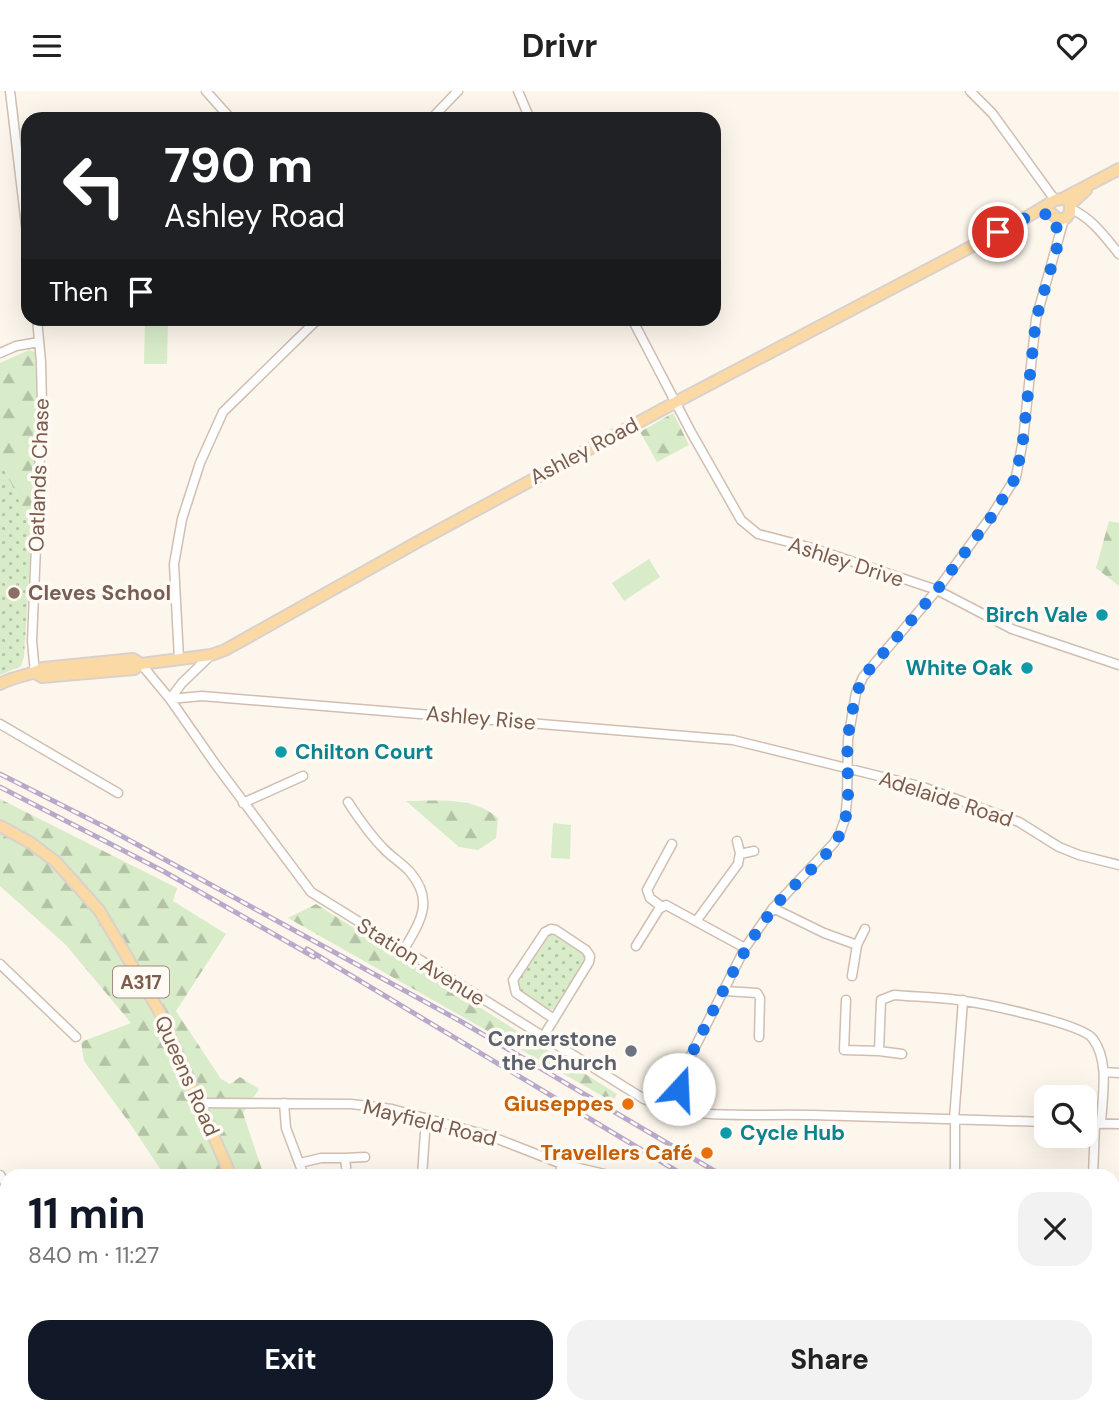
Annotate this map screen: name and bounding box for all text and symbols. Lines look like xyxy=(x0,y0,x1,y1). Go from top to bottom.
text: Drivr xyxy=(522,25,597,67)
icon: menu xyxy=(28,27,66,65)
icon: heart xyxy=(1053,27,1091,65)
text: 790 m xyxy=(164,133,313,197)
icon: left xyxy=(49,140,140,231)
text: Ashley Road xyxy=(164,195,345,237)
pin xyxy=(968,202,1028,262)
icon: arrive xyxy=(979,213,1017,251)
icon: arrive xyxy=(122,273,160,311)
text: Then xyxy=(49,275,108,309)
street label: Oatlands Chase xyxy=(22,397,56,552)
street label: Ashley Road xyxy=(525,411,643,491)
street label: Ashley Drive xyxy=(785,530,907,594)
place label: Cleves School xyxy=(28,579,171,607)
marker: Cleves School xyxy=(6,585,22,601)
place label: Birch Vale xyxy=(986,601,1088,629)
marker: Birch Vale xyxy=(1094,607,1110,623)
place label: White Oak xyxy=(906,654,1013,682)
marker: White Oak xyxy=(1019,660,1035,676)
street label: Ashley Rise xyxy=(425,699,537,737)
place label: Chilton Court xyxy=(295,738,433,766)
marker: Chilton Court xyxy=(273,744,289,760)
street label: Adelaide Road xyxy=(875,764,1017,834)
street label: Station Avenue xyxy=(352,911,490,1013)
road number: A317 xyxy=(113,967,169,997)
street label: Queens Road xyxy=(148,1011,226,1141)
place label: Cornerstone the Church xyxy=(488,1025,617,1077)
marker: Cornerstone the Church xyxy=(623,1043,639,1059)
position arrow xyxy=(642,1052,716,1126)
map controls xyxy=(1034,1085,1097,1148)
button: search xyxy=(1034,1085,1097,1148)
place label: Giuseppes xyxy=(504,1090,614,1118)
street label: Mayfield Road xyxy=(360,1093,500,1153)
marker: Giuseppes xyxy=(620,1096,636,1112)
place label: Cycle Hub xyxy=(740,1119,845,1147)
marker: Cycle Hub xyxy=(718,1125,734,1141)
place label: Travellers Café xyxy=(540,1139,693,1167)
marker: Travellers Café xyxy=(699,1145,715,1161)
text: 11 min xyxy=(28,1186,145,1241)
button: close xyxy=(1018,1192,1092,1266)
text: 840 m · 11:27 xyxy=(28,1240,159,1270)
button: Exit xyxy=(28,1320,553,1400)
button: Share xyxy=(567,1320,1092,1400)

